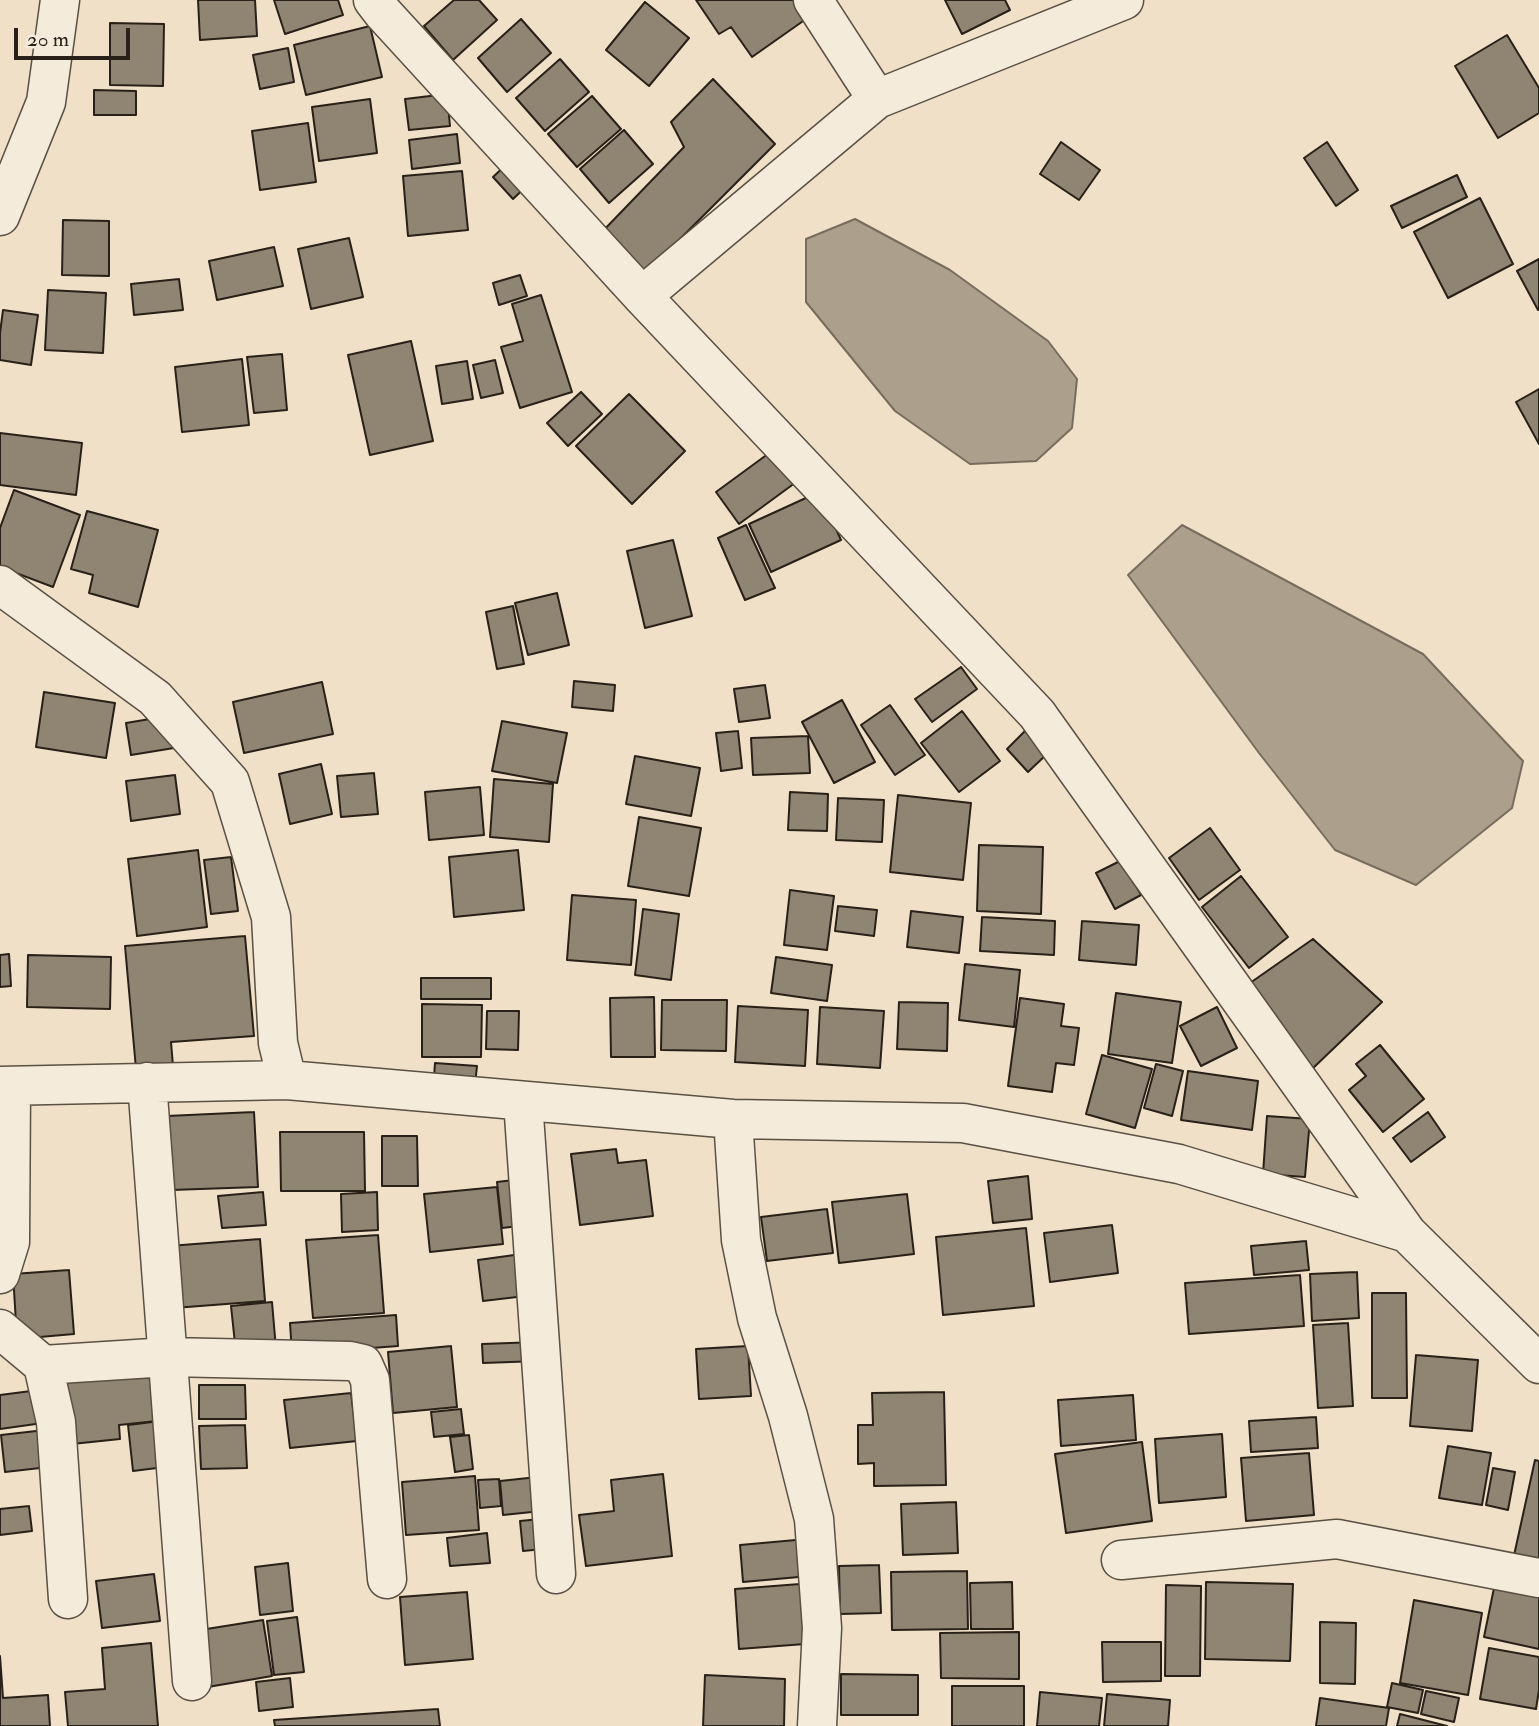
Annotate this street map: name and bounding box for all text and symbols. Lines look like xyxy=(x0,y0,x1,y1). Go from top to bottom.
scale bar xyxy=(18,14,133,58)
text: 20 m xyxy=(27,26,69,53)

